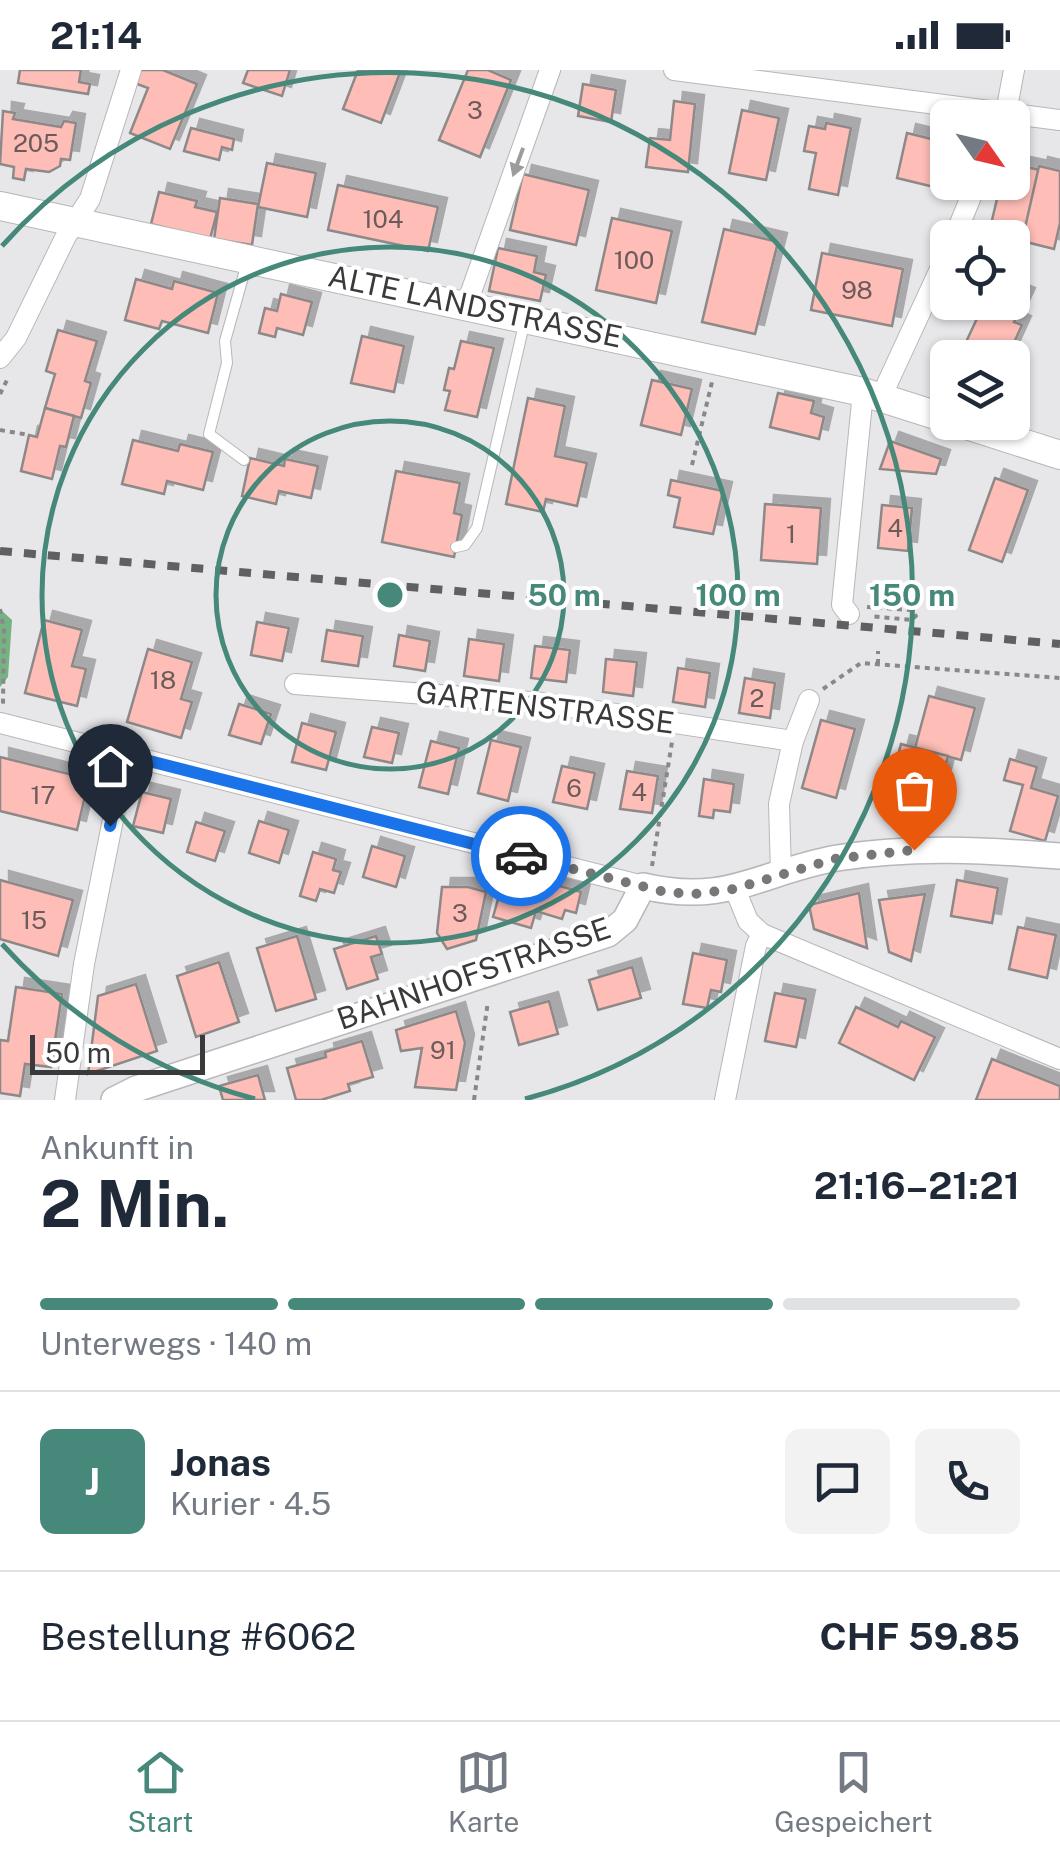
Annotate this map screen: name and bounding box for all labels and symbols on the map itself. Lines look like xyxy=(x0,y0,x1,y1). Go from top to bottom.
house number: 3 xyxy=(467,95,483,125)
north arrow xyxy=(930,100,1030,200)
house number: 205 xyxy=(13,128,59,158)
one-way arrow xyxy=(509,147,524,177)
house number: 104 xyxy=(362,204,404,234)
house number: 100 xyxy=(614,245,654,275)
street label: ALTE LANDSTRASSE xyxy=(325,257,625,355)
house number: 98 xyxy=(841,275,873,305)
house number: 4 xyxy=(887,513,903,543)
house number: 1 xyxy=(786,519,796,549)
centre of rings xyxy=(372,577,408,613)
text: 50 m xyxy=(527,577,601,613)
text: 100 m xyxy=(695,577,781,613)
text: 150 m xyxy=(869,577,955,613)
house number: 18 xyxy=(150,665,176,695)
street label: GARTENSTRASSE xyxy=(414,673,676,741)
house number: 2 xyxy=(750,683,764,713)
pin xyxy=(68,724,153,827)
pin xyxy=(872,748,957,851)
house number: 6 xyxy=(566,773,582,803)
house number: 4 xyxy=(631,777,647,807)
house number: 17 xyxy=(30,780,56,810)
courier xyxy=(471,806,571,906)
house number: 3 xyxy=(452,898,468,928)
house number: 15 xyxy=(21,905,47,935)
street label: BAHNHOFSTRASSE xyxy=(332,909,615,1037)
scale bar xyxy=(30,1030,205,1074)
house number: 91 xyxy=(430,1035,456,1065)

